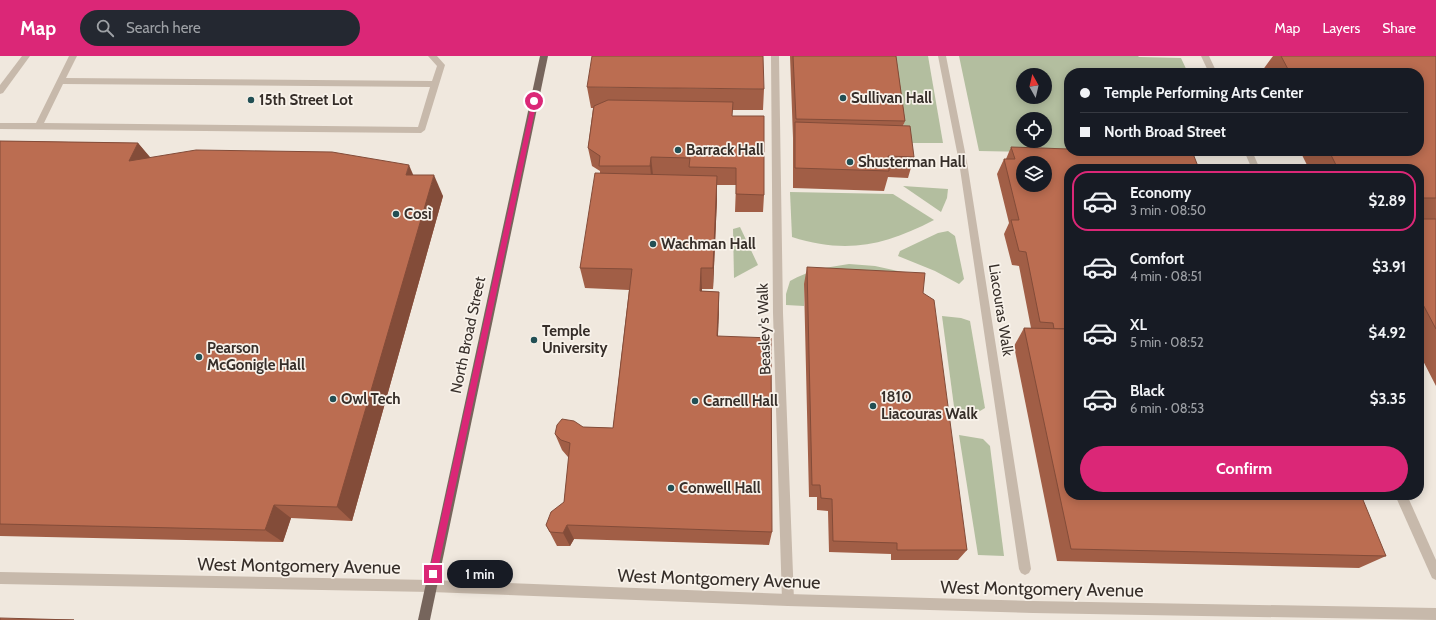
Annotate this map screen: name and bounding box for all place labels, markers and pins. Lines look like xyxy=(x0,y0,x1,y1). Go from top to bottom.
place label: Sullivan Hall xyxy=(851,89,932,107)
place label: 15th Street Lot xyxy=(259,91,353,109)
marker: Sullivan Hall xyxy=(838,93,848,103)
marker: 15th Street Lot xyxy=(246,95,256,105)
place label: Barrack Hall xyxy=(686,141,764,159)
marker: Barrack Hall xyxy=(673,145,683,155)
place label: Shusterman Hall xyxy=(858,153,966,171)
marker: Shusterman Hall xyxy=(845,157,855,167)
place label: Così xyxy=(404,205,432,223)
marker: Così xyxy=(391,209,401,219)
place label: Wachman Hall xyxy=(661,235,756,253)
marker: Wachman Hall xyxy=(648,239,658,249)
place label: Temple University xyxy=(542,322,608,357)
marker: Temple University xyxy=(529,335,539,345)
place label: Pearson McGonigle Hall xyxy=(207,339,305,374)
marker: Pearson McGonigle Hall xyxy=(194,352,204,362)
place label: 1810 Liacouras Walk xyxy=(881,388,979,423)
place label: Owl Tech xyxy=(341,390,401,408)
place label: Carnell Hall xyxy=(703,392,778,410)
marker: Owl Tech xyxy=(328,394,338,404)
marker: Carnell Hall xyxy=(690,396,700,406)
marker: 1810 Liacouras Walk xyxy=(868,401,878,411)
place label: Conwell Hall xyxy=(679,479,761,497)
marker: Conwell Hall xyxy=(666,483,676,493)

